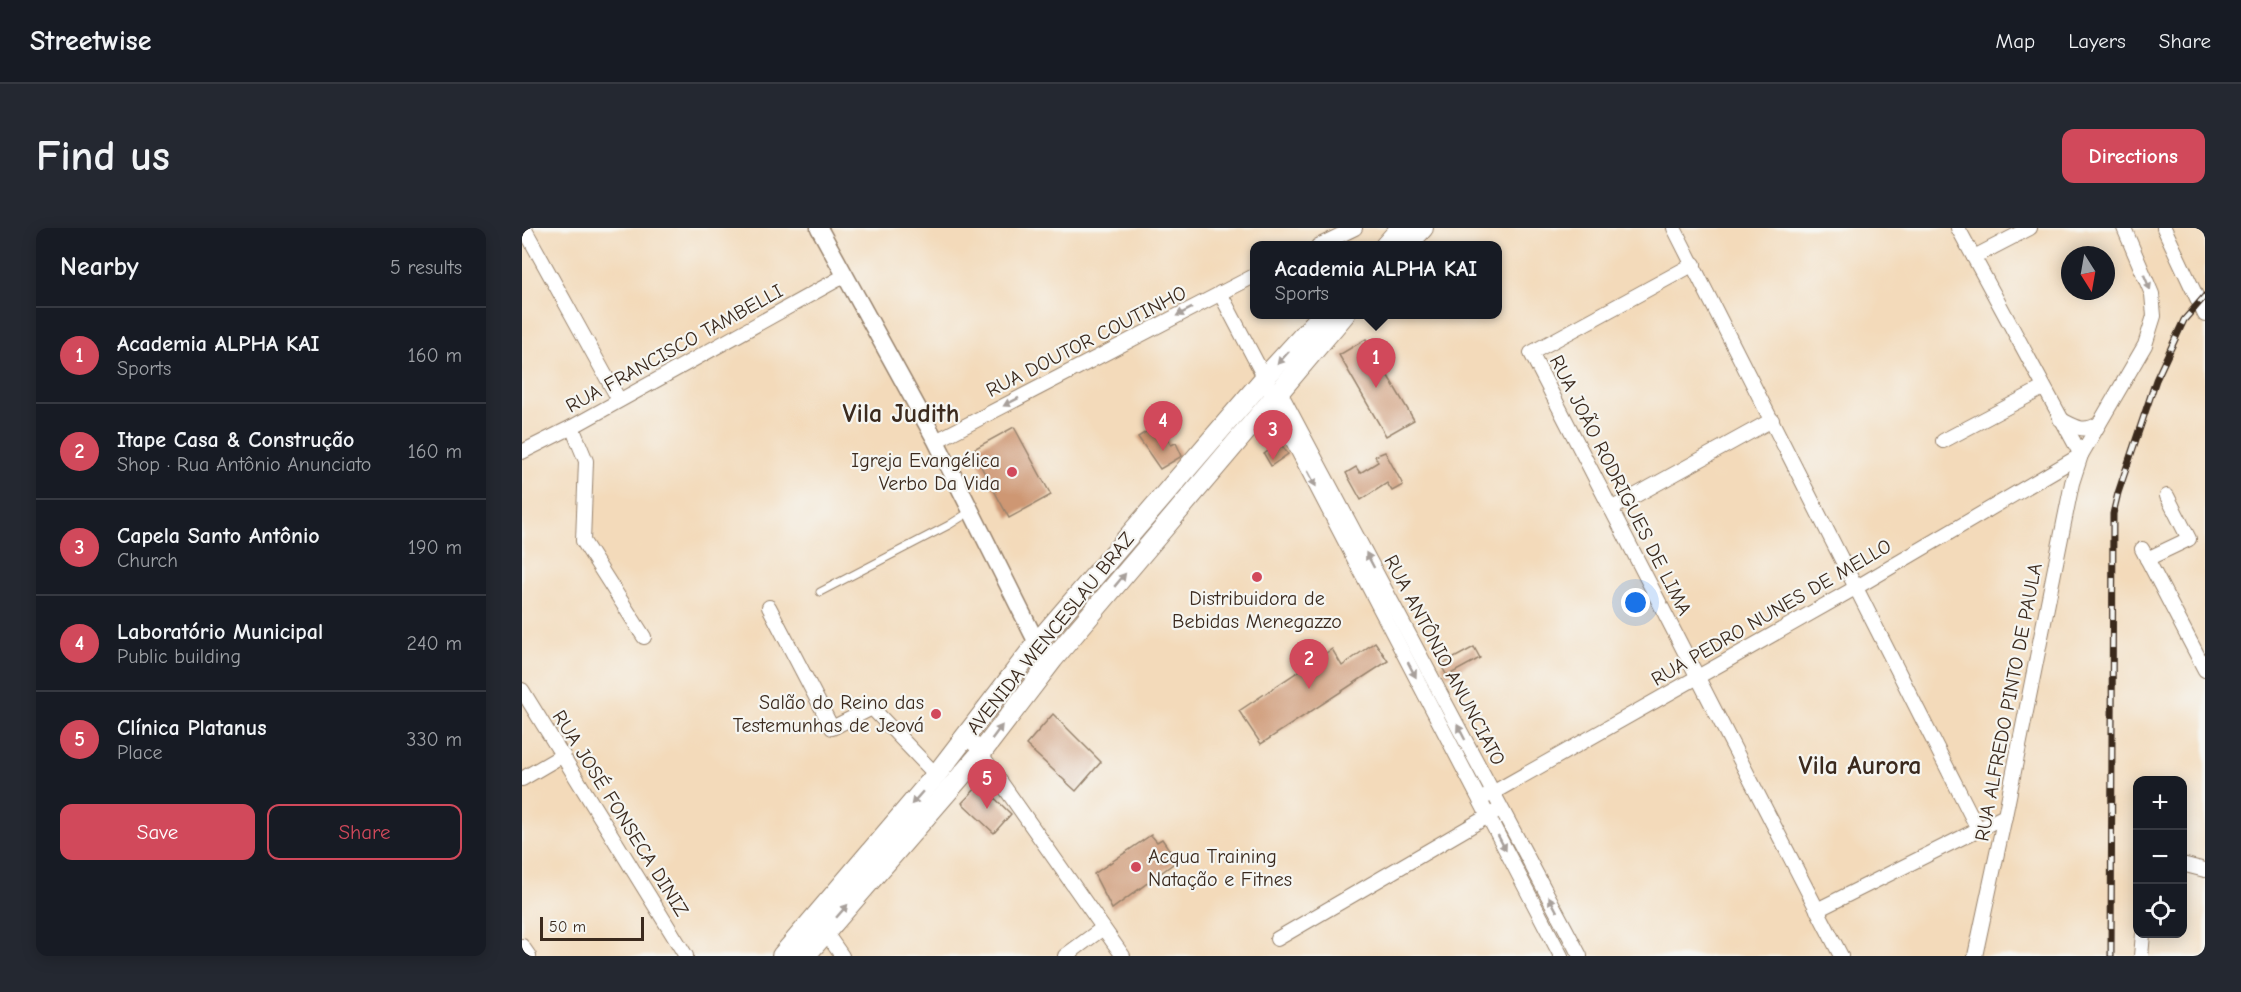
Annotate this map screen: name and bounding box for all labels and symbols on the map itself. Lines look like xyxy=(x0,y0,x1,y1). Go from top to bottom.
north arrow xyxy=(2061,246,2115,300)
one-way arrow xyxy=(2142,273,2152,291)
street label: RUA FRANCISCO TAMBELLI xyxy=(562,279,787,418)
street label: RUA DOUTOR COUTINHO xyxy=(982,281,1190,402)
one-way arrow xyxy=(1175,307,1192,317)
pin: 1 xyxy=(1356,338,1396,388)
one-way arrow xyxy=(1277,350,1290,365)
street label: RUA JOÃO RODRIGUES DE LIMA xyxy=(1545,351,1697,619)
one-way arrow xyxy=(1002,397,1019,407)
district label: Vila Judith xyxy=(843,399,959,429)
pin: 4 xyxy=(1144,402,1182,451)
pin: 3 xyxy=(1254,410,1293,460)
place label: Igreja Evangélica Verbo Da Vida xyxy=(851,449,1000,495)
marker: Igreja Evangélica Verbo Da Vida xyxy=(1005,465,1019,479)
one-way arrow xyxy=(1307,470,1317,487)
street label: AVENIDA WENCESLAU BRAZ xyxy=(962,527,1139,739)
street label: RUA PEDRO NUNES DE MELLO xyxy=(1647,534,1895,691)
one-way arrow xyxy=(1365,551,1375,568)
street label: RUA ANTÔNIO ANUNCIATO xyxy=(1379,551,1511,769)
street label: RUA ALFREDO PINTO DE PAULA xyxy=(1970,561,2047,843)
marker: Distribuidora de Bebidas Menegazzo xyxy=(1250,570,1264,584)
one-way arrow xyxy=(1113,572,1126,588)
place label: Distribuidora de Bebidas Menegazzo xyxy=(1172,587,1342,633)
your location xyxy=(1621,588,1650,617)
pin: 2 xyxy=(1290,640,1328,689)
one-way arrow xyxy=(1407,662,1417,679)
place label: Salão do Reino das Testemunhas de Jeová xyxy=(733,691,924,737)
street label: RUA JOSÉ FONSECA DINIZ xyxy=(548,706,694,921)
marker: Salão do Reino das Testemunhas de Jeová xyxy=(929,707,943,721)
one-way arrow xyxy=(1456,723,1466,740)
one-way arrow xyxy=(991,724,1003,740)
district label: Vila Aurora xyxy=(1798,751,1922,781)
pin: 5 xyxy=(968,760,1006,809)
one-way arrow xyxy=(910,790,923,806)
one-way arrow xyxy=(1497,834,1507,852)
place label: Acqua Training Natação e Fitnes xyxy=(1148,845,1292,891)
marker: Acqua Training Natação e Fitnes xyxy=(1129,860,1143,874)
one-way arrow xyxy=(1548,895,1558,912)
one-way arrow xyxy=(836,903,849,919)
scale bar xyxy=(540,914,644,942)

